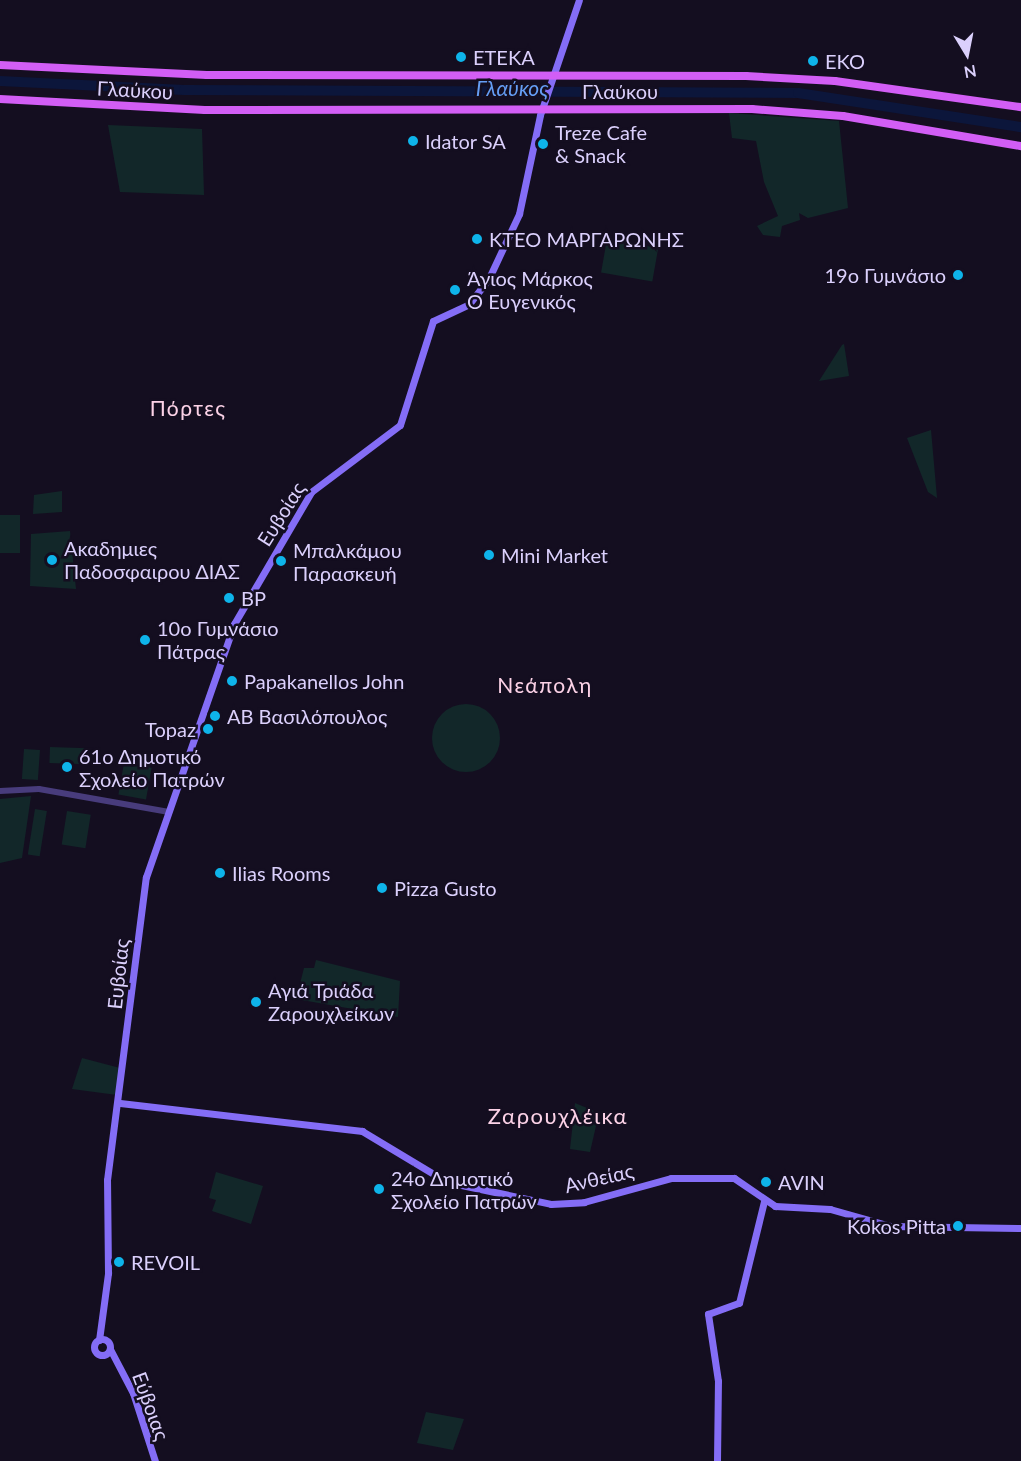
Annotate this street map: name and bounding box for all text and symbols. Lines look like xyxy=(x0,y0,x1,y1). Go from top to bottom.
north arrow xyxy=(937,24,997,84)
place label: ΕΤΕΚΑ xyxy=(473,45,535,69)
place label: EKO xyxy=(825,49,865,73)
marker: ΕΤΕΚΑ xyxy=(454,50,468,64)
marker: EKO xyxy=(806,54,820,68)
text: N xyxy=(963,62,978,83)
water label: Γλαύκος xyxy=(476,75,548,101)
street label: Γλαύκου xyxy=(96,76,174,104)
street label: Γλαύκου xyxy=(582,79,658,103)
place label: Treze Cafe & Snack xyxy=(555,120,647,167)
place label: Idator SA xyxy=(425,129,506,153)
marker: Idator SA xyxy=(406,134,420,148)
marker: Treze Cafe & Snack xyxy=(536,137,550,151)
place label: ΚΤΕΟ ΜΑΡΓΑΡΩΝΗΣ xyxy=(489,227,684,251)
marker: ΚΤΕΟ ΜΑΡΓΑΡΩΝΗΣ xyxy=(470,232,484,246)
place label: 19ο Γυμνάσιο xyxy=(824,263,946,287)
place label: Άγιος Μάρκος Ο Ευγενικός xyxy=(467,266,593,313)
marker: 19ο Γυμνάσιο xyxy=(951,268,965,282)
marker: Άγιος Μάρκος Ο Ευγενικός xyxy=(448,283,462,297)
district label: Πόρτες xyxy=(150,395,226,421)
street label: Ευβοίας xyxy=(252,478,310,550)
place label: Ακαδημιες Παδοσφαιρου ΔΙΑΣ xyxy=(64,536,241,583)
place label: Μπαλκάμου Παρασκευή xyxy=(293,538,402,585)
place label: Mini Market xyxy=(501,543,608,567)
marker: Mini Market xyxy=(482,548,496,562)
marker: Ακαδημιες Παδοσφαιρου ΔΙΑΣ xyxy=(45,553,59,567)
marker: Μπαλκάμου Παρασκευή xyxy=(274,554,288,568)
place label: BP xyxy=(241,586,266,610)
marker: BP xyxy=(222,591,236,605)
place label: 10ο Γυμνάσιο Πάτρας xyxy=(157,616,279,663)
marker: 10ο Γυμνάσιο Πάτρας xyxy=(138,633,152,647)
place label: Papakanellos John xyxy=(244,669,405,693)
district label: Νεάπολη xyxy=(497,672,593,698)
marker: Papakanellos John xyxy=(225,674,239,688)
place label: ΑΒ Βασιλόπουλος xyxy=(227,704,387,728)
marker: ΑΒ Βασιλόπουλος xyxy=(208,709,222,723)
place label: Topaz xyxy=(145,717,196,741)
marker: Topaz xyxy=(201,722,215,736)
place label: 61ο Δημοτικό Σχολείο Πατρών xyxy=(79,744,225,791)
marker: 61ο Δημοτικό Σχολείο Πατρών xyxy=(60,760,74,774)
place label: Ilias Rooms xyxy=(232,861,330,885)
marker: Ilias Rooms xyxy=(213,866,227,880)
place label: Pizza Gusto xyxy=(394,876,497,900)
marker: Pizza Gusto xyxy=(375,881,389,895)
street label: Ευβοίας xyxy=(102,937,134,1011)
place label: Αγιά Τριάδα Ζαρουχλείκων xyxy=(268,978,394,1025)
marker: Αγιά Τριάδα Ζαρουχλείκων xyxy=(249,995,263,1009)
district label: Ζαρουχλέικα xyxy=(488,1103,628,1129)
street label: Ανθείας xyxy=(562,1158,636,1198)
place label: 24ο Δημοτικό Σχολείο Πατρών xyxy=(391,1166,537,1213)
place label: AVIN xyxy=(778,1170,825,1194)
marker: AVIN xyxy=(759,1175,773,1189)
marker: 24ο Δημοτικό Σχολείο Πατρών xyxy=(372,1182,386,1196)
place label: Kokos Pitta xyxy=(847,1214,946,1238)
marker: Kokos Pitta xyxy=(951,1219,965,1233)
place label: REVOIL xyxy=(131,1250,200,1274)
marker: REVOIL xyxy=(112,1255,126,1269)
street label: Εύβοιας xyxy=(128,1369,174,1443)

